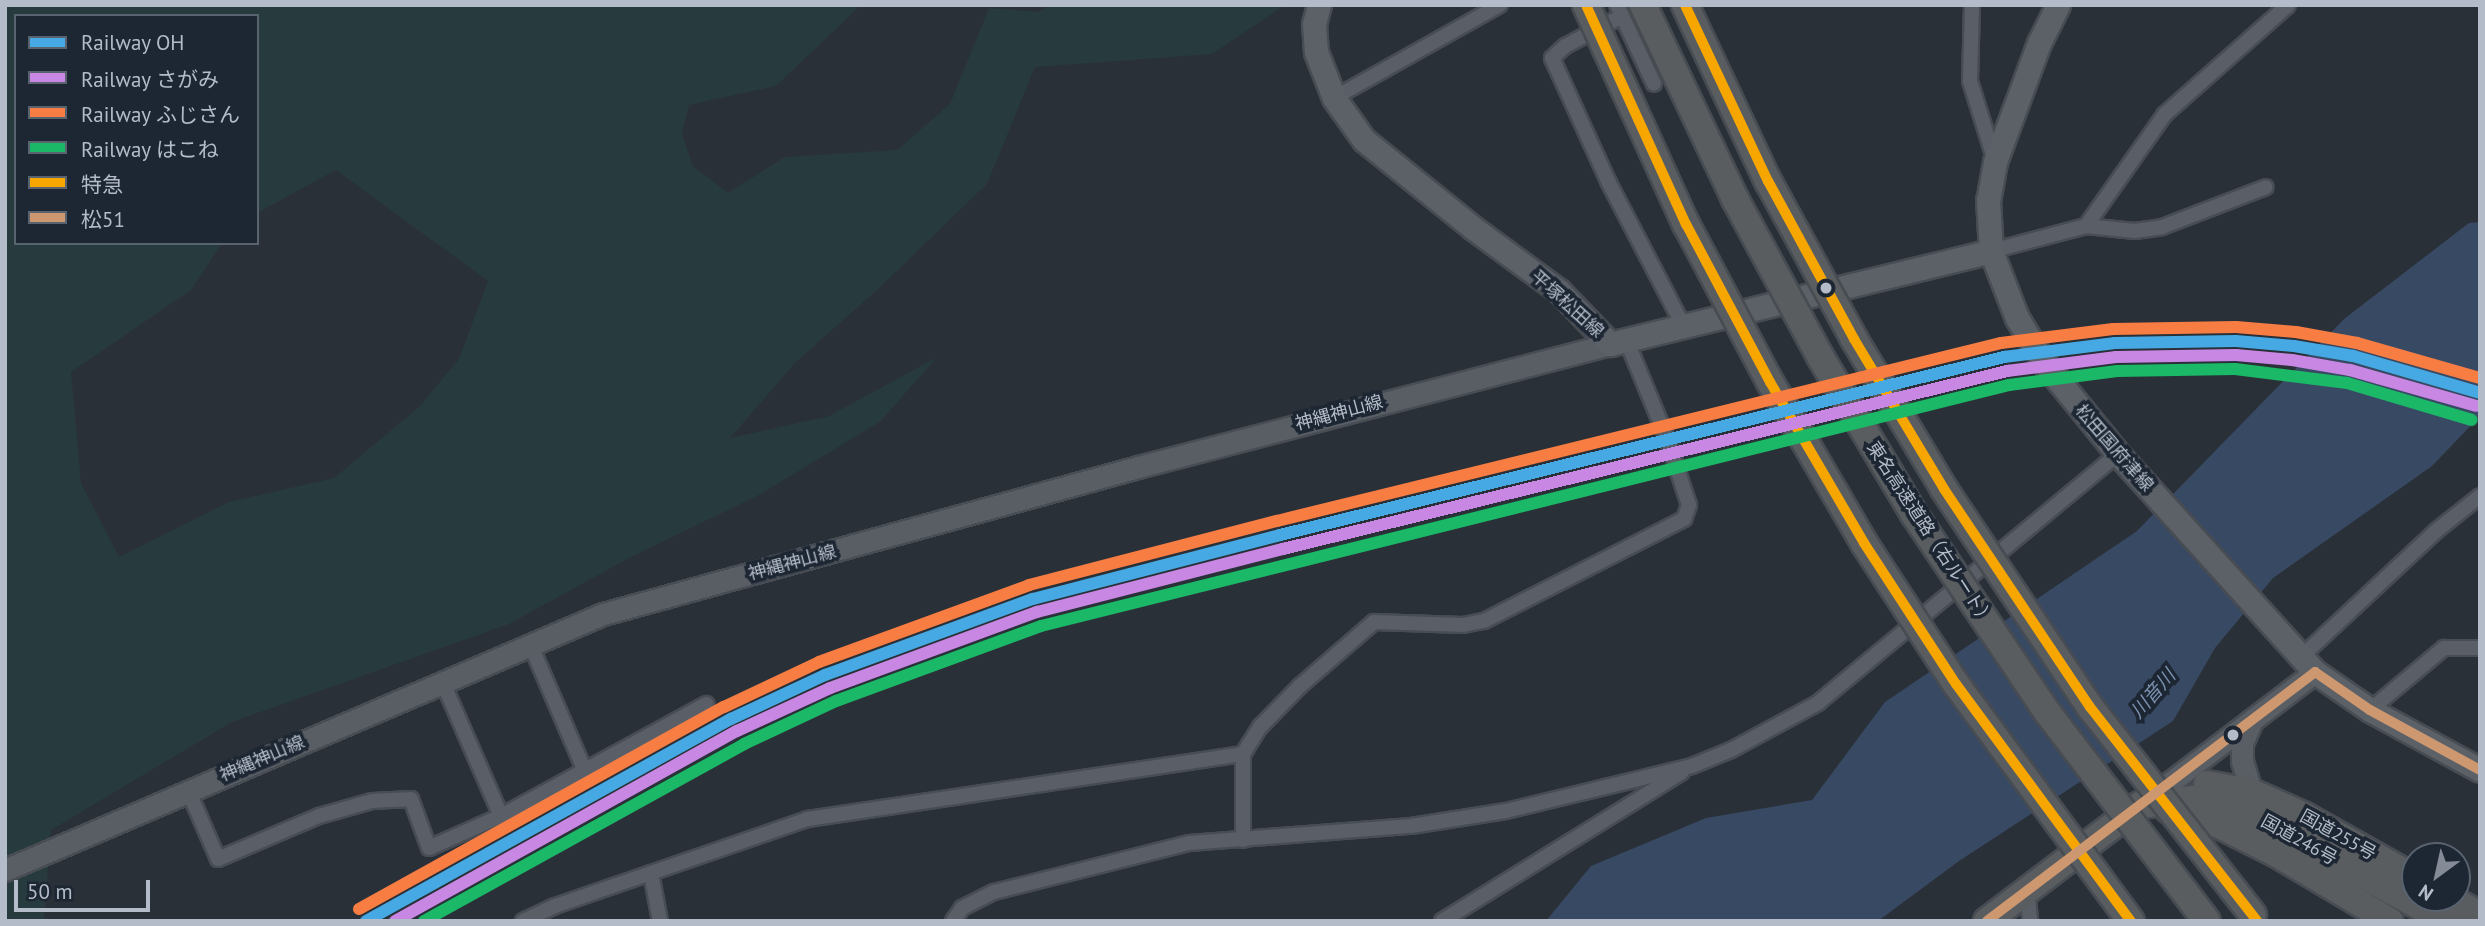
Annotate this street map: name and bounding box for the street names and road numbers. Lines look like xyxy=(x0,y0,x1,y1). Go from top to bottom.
street label: 平塚松田線 xyxy=(1526,266,1608,342)
street label: 神縄神山線 xyxy=(1293,391,1385,435)
street label: 松田国府津線 xyxy=(2070,400,2158,496)
street label: 東名高速道路（右ルート） xyxy=(1862,438,1998,630)
street label: 神縄神山線 xyxy=(746,541,838,585)
street label: 神縄神山線 xyxy=(216,731,308,787)
street label: 国道255号 xyxy=(2296,805,2380,865)
street label: 国道246号 xyxy=(2257,810,2341,870)

